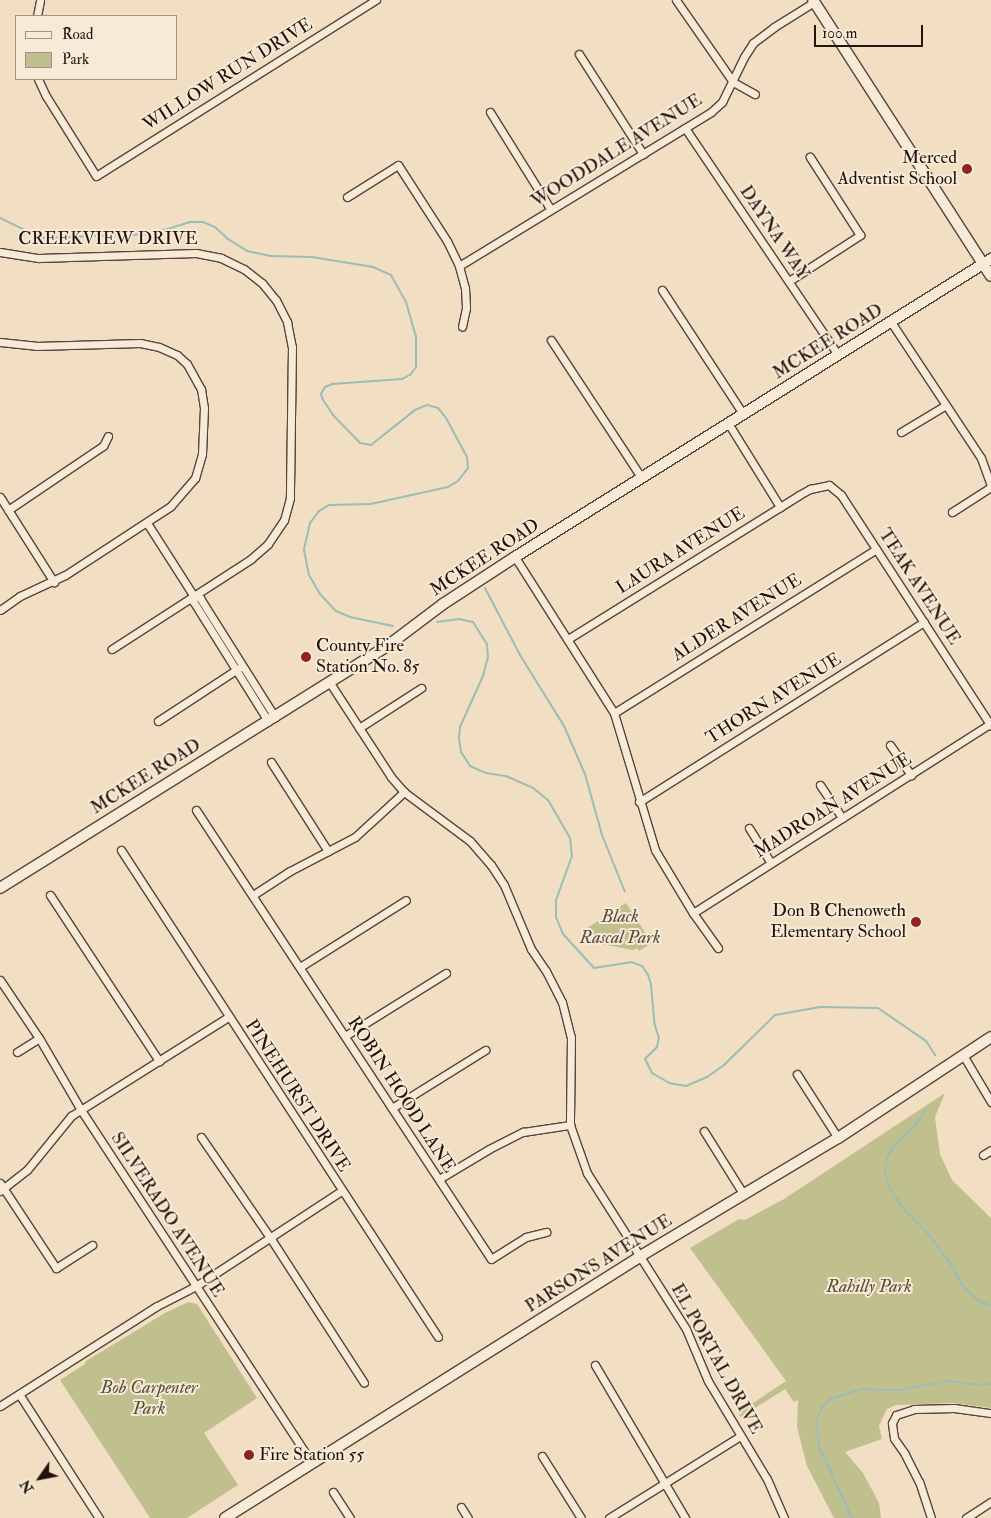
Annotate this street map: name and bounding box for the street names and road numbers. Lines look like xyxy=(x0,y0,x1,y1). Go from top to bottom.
street label: WILLOW RUN DRIVE xyxy=(139,14,317,136)
street label: WOODDALE AVENUE xyxy=(528,90,706,212)
street label: DAYNA WAY xyxy=(735,182,813,284)
street label: CREEKVIEW DRIVE xyxy=(18,228,198,250)
street label: MCKEE ROAD xyxy=(769,300,887,384)
street label: LAURA AVENUE xyxy=(613,503,749,599)
street label: MCKEE ROAD xyxy=(426,515,544,601)
street label: TEAK AVENUE xyxy=(873,525,965,649)
street label: ALDER AVENUE xyxy=(668,569,806,667)
street label: THORN AVENUE xyxy=(702,649,846,749)
street label: MCKEE ROAD xyxy=(87,735,205,819)
street label: MADROAN AVENUE xyxy=(750,749,916,863)
street label: ROBIN HOOD LANE xyxy=(342,1013,460,1177)
street label: PINEHURST DRIVE xyxy=(240,1016,354,1176)
street label: SILVERADO AVENUE xyxy=(106,1129,228,1301)
street label: PARSONS AVENUE xyxy=(522,1210,676,1318)
street label: EL PORTAL DRIVE xyxy=(666,1280,766,1438)

